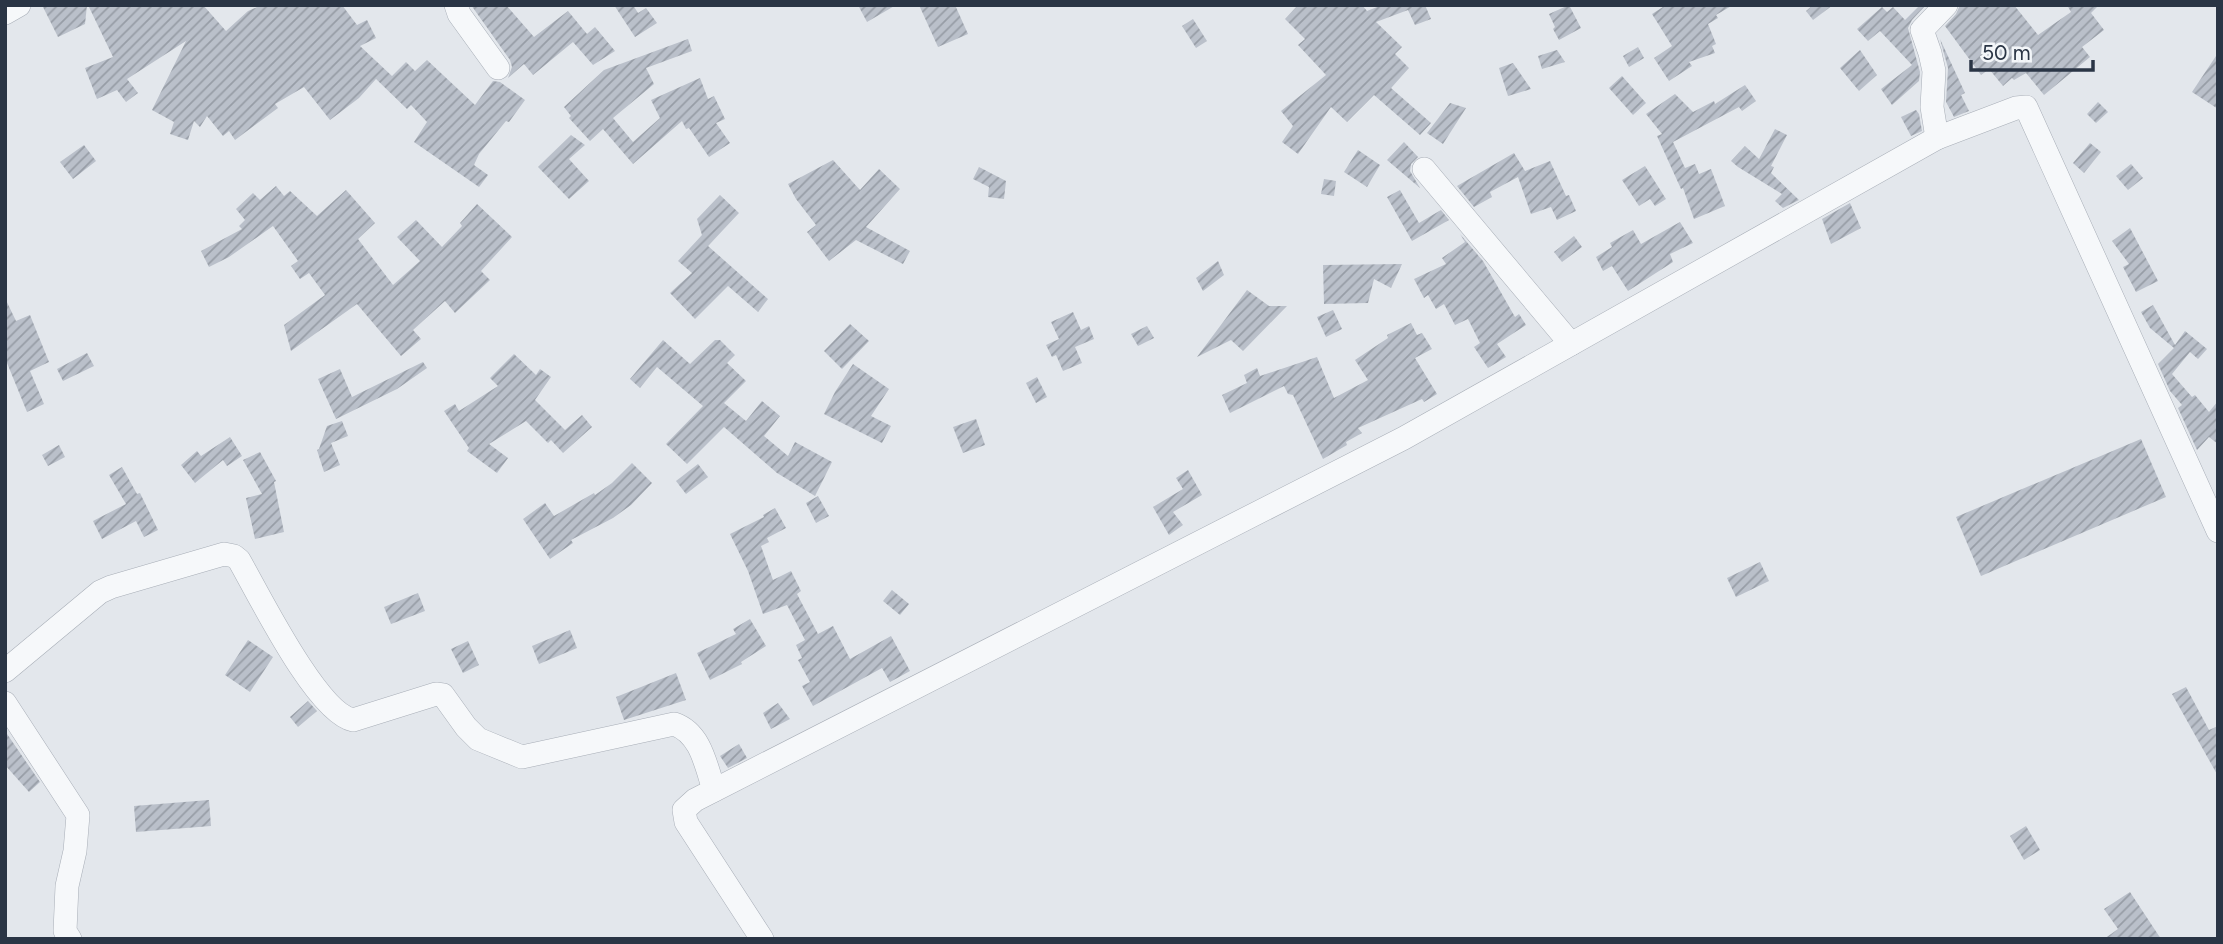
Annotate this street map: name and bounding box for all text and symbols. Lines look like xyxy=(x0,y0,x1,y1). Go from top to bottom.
scale bar xyxy=(1971,28,2094,72)
text: 50 m xyxy=(1982,40,2031,65)

